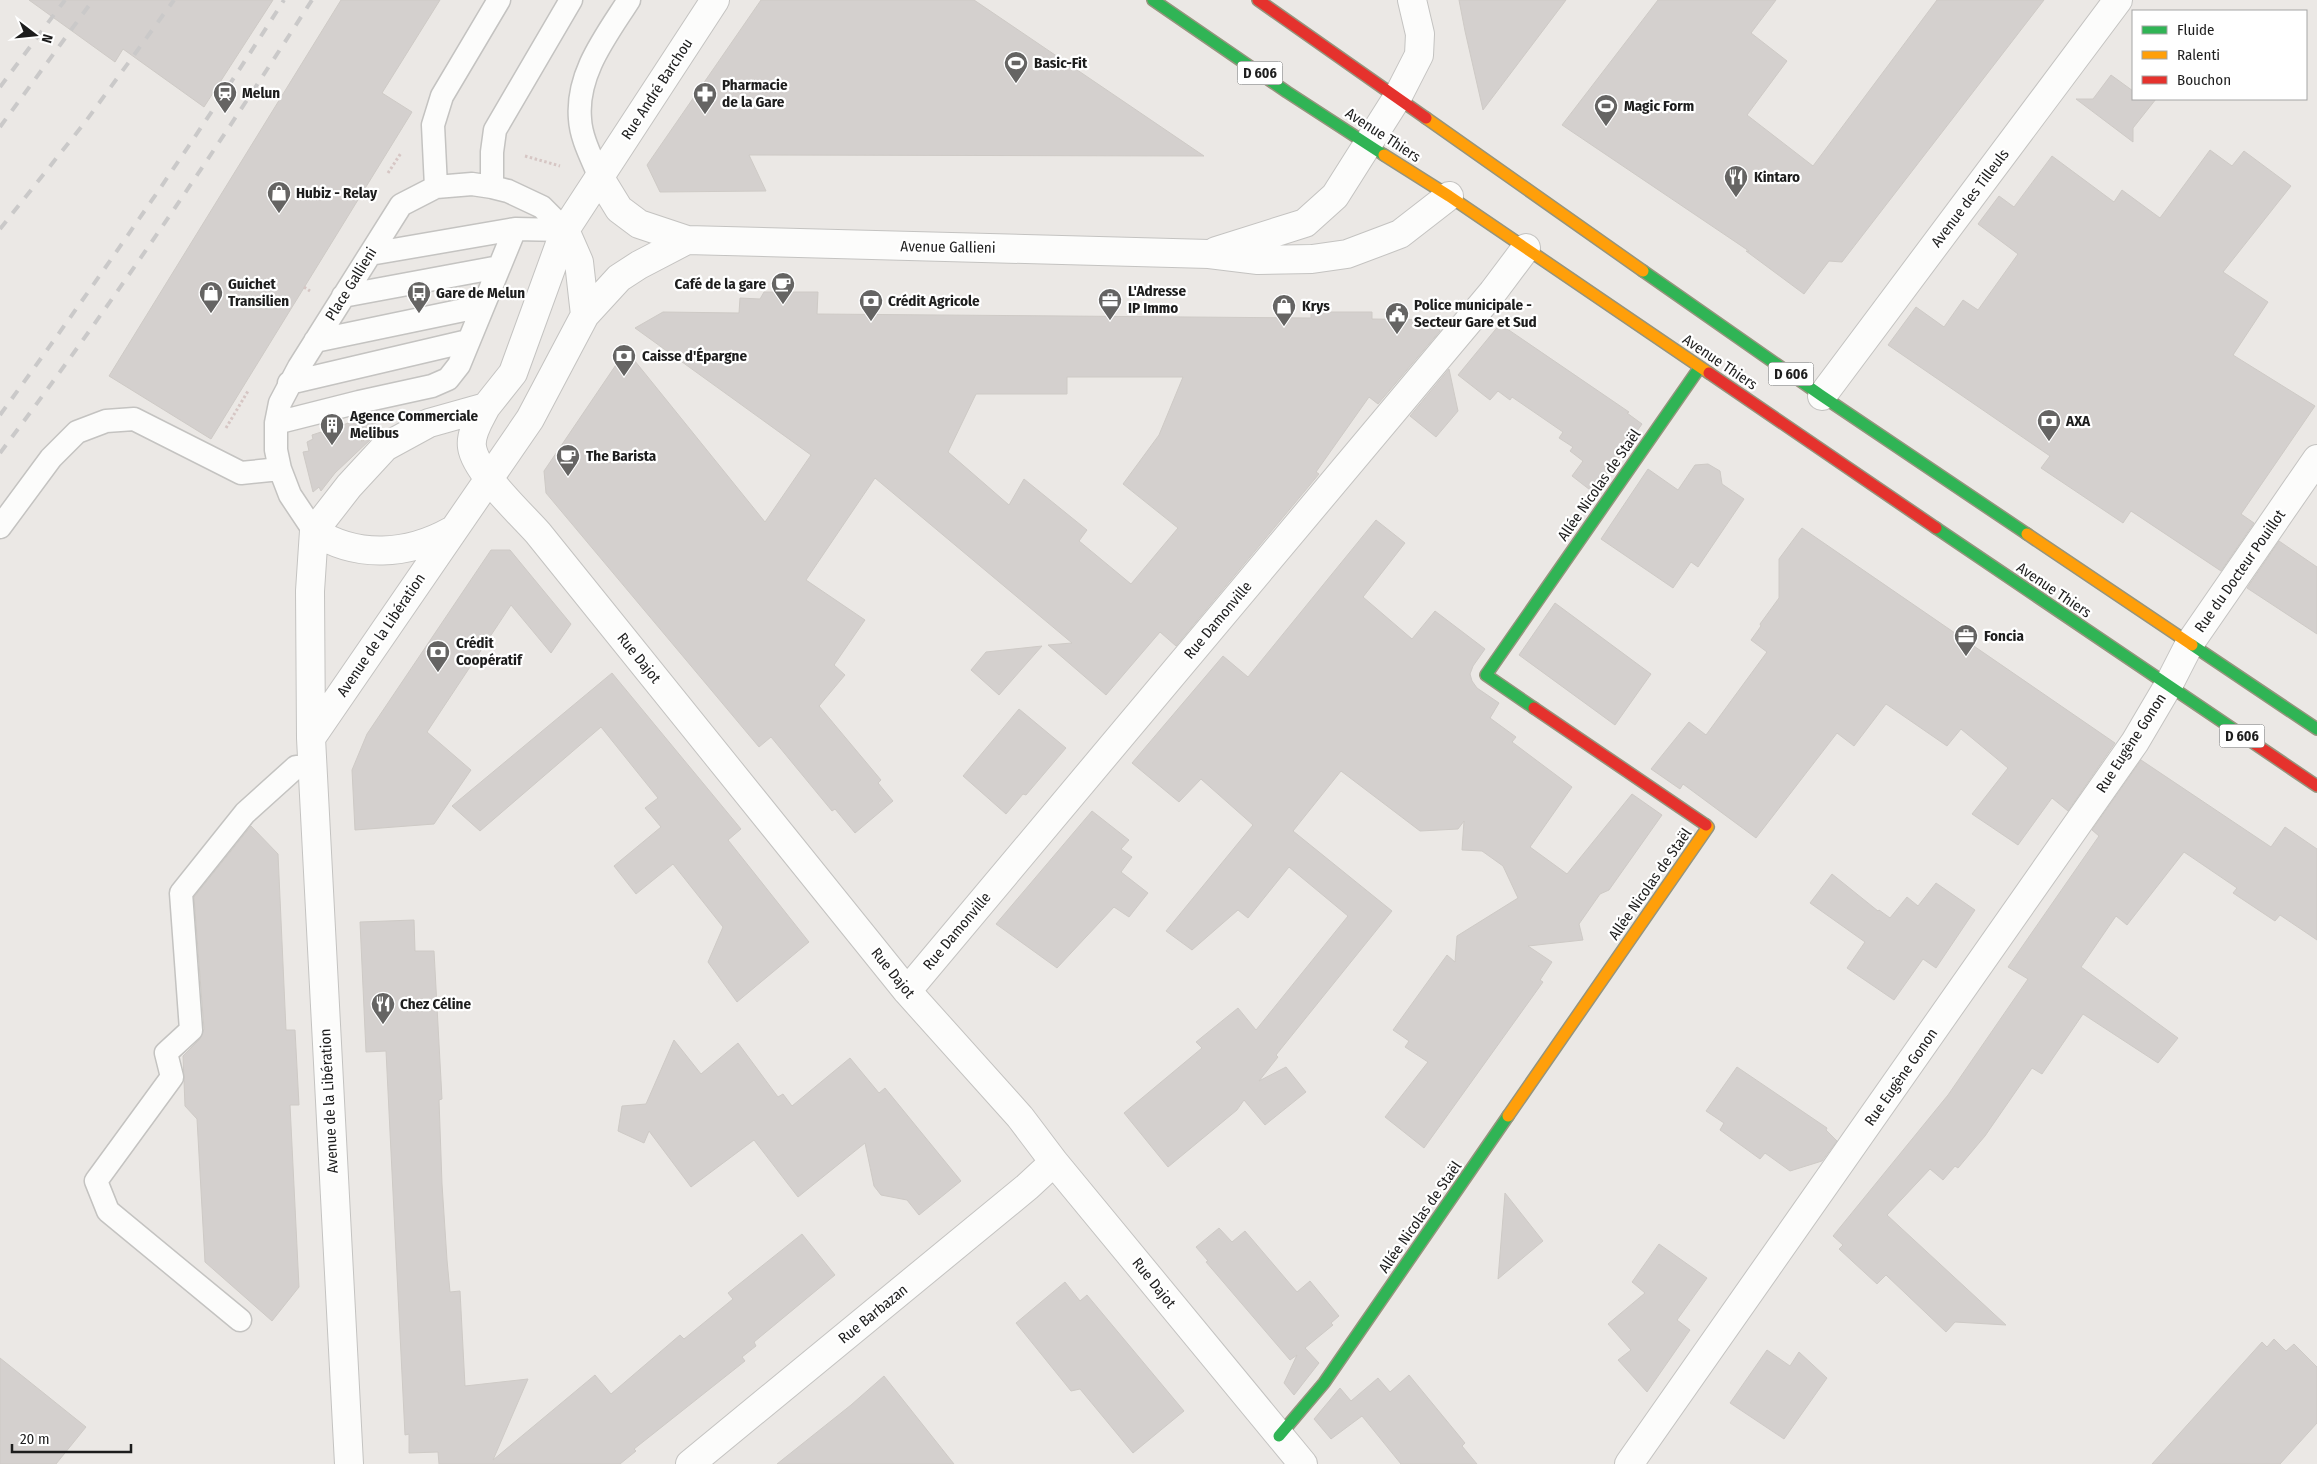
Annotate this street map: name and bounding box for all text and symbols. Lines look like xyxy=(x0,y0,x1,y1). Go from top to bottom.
north arrow xyxy=(10,10,60,60)
legend xyxy=(2132,10,2307,100)
text: Fluide xyxy=(2177,21,2214,39)
text: N xyxy=(38,32,56,45)
street label: Rue André Barchou xyxy=(618,35,696,143)
text: Ralenti xyxy=(2177,46,2220,64)
sports icon: Basic-Fit xyxy=(1003,50,1029,84)
place label: Basic-Fit xyxy=(1034,54,1088,72)
road number: D 606 xyxy=(1238,62,1282,84)
text: Bouchon xyxy=(2177,71,2231,89)
place label: Pharmacie de la Gare xyxy=(722,76,788,111)
station icon: Melun xyxy=(212,80,238,114)
pharmacy icon: Pharmacie de la Gare xyxy=(692,81,718,115)
place label: Melun xyxy=(242,84,280,102)
sports icon: Magic Form xyxy=(1593,93,1619,127)
place label: Magic Form xyxy=(1624,97,1694,115)
street label: Avenue Thiers xyxy=(1342,104,1424,166)
street label: Avenue des Tilleuls xyxy=(1927,145,2013,251)
restaurant icon: Kintaro xyxy=(1723,164,1749,198)
place label: Kintaro xyxy=(1754,168,1800,186)
shop icon: Hubiz - Relay xyxy=(266,180,292,214)
place label: Hubiz - Relay xyxy=(296,184,378,202)
street label: Avenue Gallieni xyxy=(900,237,996,257)
street label: Place Gallieni xyxy=(321,244,381,324)
cafe icon: Café de la gare xyxy=(770,271,796,305)
place label: Guichet Transilien xyxy=(228,275,289,310)
place label: Café de la gare xyxy=(675,275,766,293)
shop icon: Guichet Transilien xyxy=(198,280,224,314)
bus stop icon: Gare de Melun xyxy=(406,280,432,314)
place label: L'Adresse IP Immo xyxy=(1128,282,1186,317)
place label: Gare de Melun xyxy=(436,284,525,302)
office icon: L'Adresse IP Immo xyxy=(1097,287,1123,321)
bank icon: Crédit Agricole xyxy=(858,288,884,322)
place label: Crédit Agricole xyxy=(888,292,980,310)
shop icon: Krys xyxy=(1271,293,1297,327)
place label: Police municipale - Secteur Gare et Sud xyxy=(1414,296,1537,331)
place label: Krys xyxy=(1302,297,1330,315)
public building icon: Police municipale - Secteur Gare et Sud xyxy=(1384,301,1410,335)
street label: Avenue Thiers xyxy=(1679,330,1761,394)
bank icon: Caisse d'Épargne xyxy=(611,343,637,377)
place label: Caisse d'Épargne xyxy=(642,347,747,365)
road number: D 606 xyxy=(1768,362,1814,386)
place label: Agence Commerciale Melibus xyxy=(349,407,479,442)
bank icon: AXA xyxy=(2036,408,2062,442)
building icon: Agence Commerciale Melibus xyxy=(319,412,345,446)
place label: AXA xyxy=(2065,412,2091,430)
street label: Allée Nicolas de Staël xyxy=(1554,426,1644,544)
cafe icon: The Barista xyxy=(555,443,581,477)
place label: The Barista xyxy=(586,447,657,465)
street label: Rue du Docteur Pouillot xyxy=(2191,506,2289,636)
street label: Avenue Thiers xyxy=(2013,558,2095,622)
street label: Avenue de la Libération xyxy=(333,570,429,700)
street label: Rue Damonville xyxy=(1180,578,1256,662)
office icon: Foncia xyxy=(1953,623,1979,657)
place label: Foncia xyxy=(1984,627,2024,645)
street label: Rue Dajot xyxy=(613,629,665,687)
place label: Crédit Coopératif xyxy=(456,634,523,669)
bank icon: Crédit Coopératif xyxy=(425,639,451,673)
street label: Rue Eugène Gonon xyxy=(2092,690,2170,796)
road number: D 606 xyxy=(2220,724,2264,748)
street label: Allée Nicolas de Staël xyxy=(1605,825,1695,943)
street label: Rue Damonville xyxy=(919,889,995,973)
street label: Rue Dajot xyxy=(867,944,919,1002)
restaurant icon: Chez Céline xyxy=(370,991,396,1025)
place label: Chez Céline xyxy=(400,995,471,1013)
street label: Rue Eugène Gonon xyxy=(1861,1025,1941,1129)
street label: Avenue de la Libération xyxy=(316,1028,342,1174)
street label: Allée Nicolas de Staël xyxy=(1375,1158,1465,1276)
street label: Rue Dajot xyxy=(1128,1254,1180,1312)
street label: Rue Barbazan xyxy=(835,1281,911,1347)
scale bar xyxy=(12,1422,131,1454)
text: 20 m xyxy=(20,1430,50,1448)

